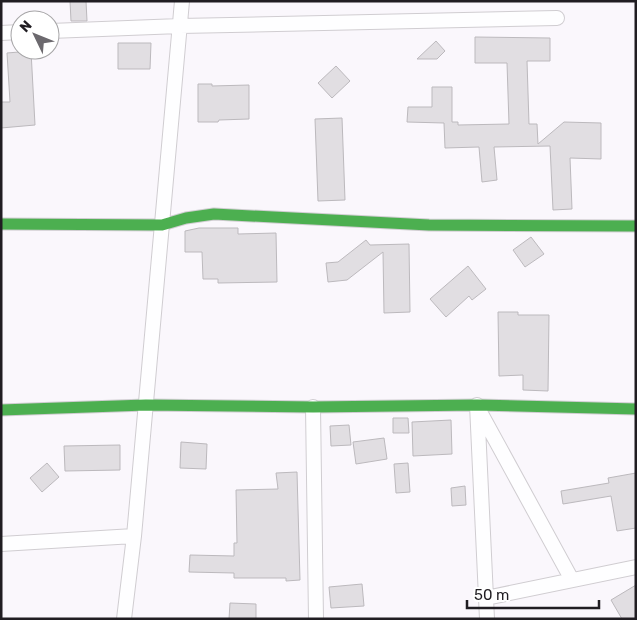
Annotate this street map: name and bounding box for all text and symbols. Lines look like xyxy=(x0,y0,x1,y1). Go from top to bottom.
north arrow xyxy=(10,10,60,60)
text: N xyxy=(16,17,36,36)
scale bar xyxy=(467,578,600,610)
text: 50 m xyxy=(474,586,509,604)

